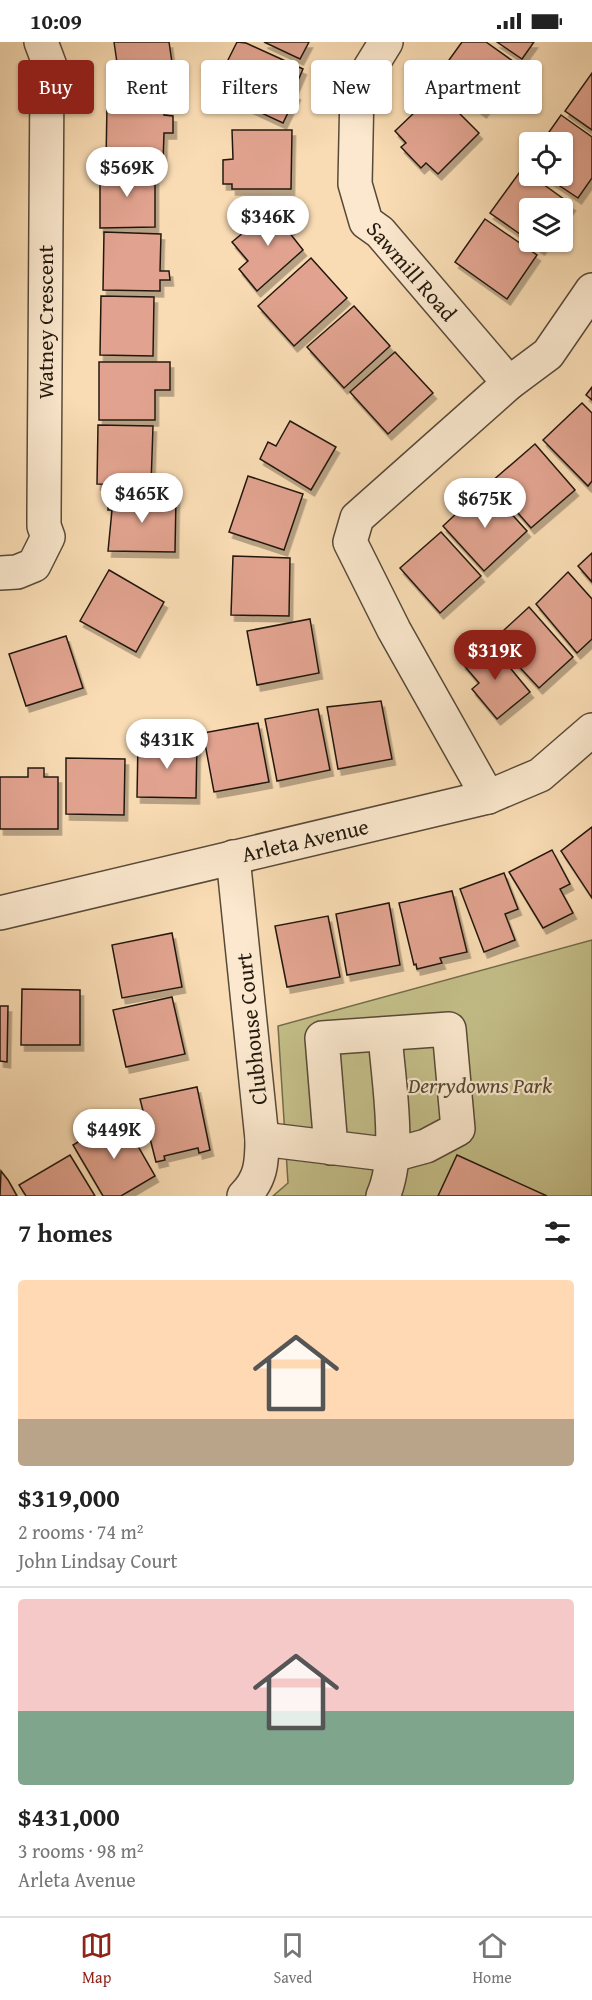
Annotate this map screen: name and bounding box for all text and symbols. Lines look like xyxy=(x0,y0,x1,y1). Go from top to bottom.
text: 10:09 xyxy=(30,5,82,37)
chip: Buy xyxy=(18,60,94,114)
chip: Rent xyxy=(106,60,189,114)
chip: Filters xyxy=(201,60,299,114)
chip: New xyxy=(311,60,392,114)
chip: Apartment xyxy=(404,60,542,114)
map controls xyxy=(519,132,573,252)
button: locate xyxy=(519,132,573,186)
pin: $569K xyxy=(85,147,169,198)
text: $569K xyxy=(100,152,154,181)
pin: $346K xyxy=(226,196,310,247)
button: layers xyxy=(519,198,573,252)
text: $346K xyxy=(241,201,295,230)
street label: Sawmill Road xyxy=(359,214,465,328)
street label: Watney Crescent xyxy=(29,245,61,399)
pin: $465K xyxy=(100,473,184,524)
text: $465K xyxy=(115,478,169,507)
pin: $675K xyxy=(443,478,527,529)
text: $675K xyxy=(458,483,512,512)
pin: $319K xyxy=(453,630,537,681)
text: $319K xyxy=(468,635,522,664)
pin: $431K xyxy=(125,719,209,770)
text: $431K xyxy=(140,724,194,753)
street label: Arleta Avenue xyxy=(238,810,372,870)
street label: Clubhouse Court xyxy=(227,951,275,1107)
park label: Derrydowns Park xyxy=(407,1069,553,1101)
pin: $449K xyxy=(72,1109,156,1160)
text: $449K xyxy=(87,1114,141,1143)
text: 7 homes xyxy=(18,1213,113,1252)
icon: filters xyxy=(541,1216,574,1249)
icon: home xyxy=(242,1319,350,1427)
text: $319,000 xyxy=(18,1478,120,1517)
text: 2 rooms · 74 m² xyxy=(18,1517,144,1546)
text: John Lindsay Court xyxy=(18,1546,178,1575)
icon: home xyxy=(242,1638,350,1746)
text: $431,000 xyxy=(18,1797,120,1836)
text: 3 rooms · 98 m² xyxy=(18,1836,144,1865)
text: Arleta Avenue xyxy=(18,1865,136,1894)
tab: Map xyxy=(80,1929,113,1989)
tab: Saved xyxy=(273,1929,312,1989)
tab: Home xyxy=(472,1929,512,1989)

